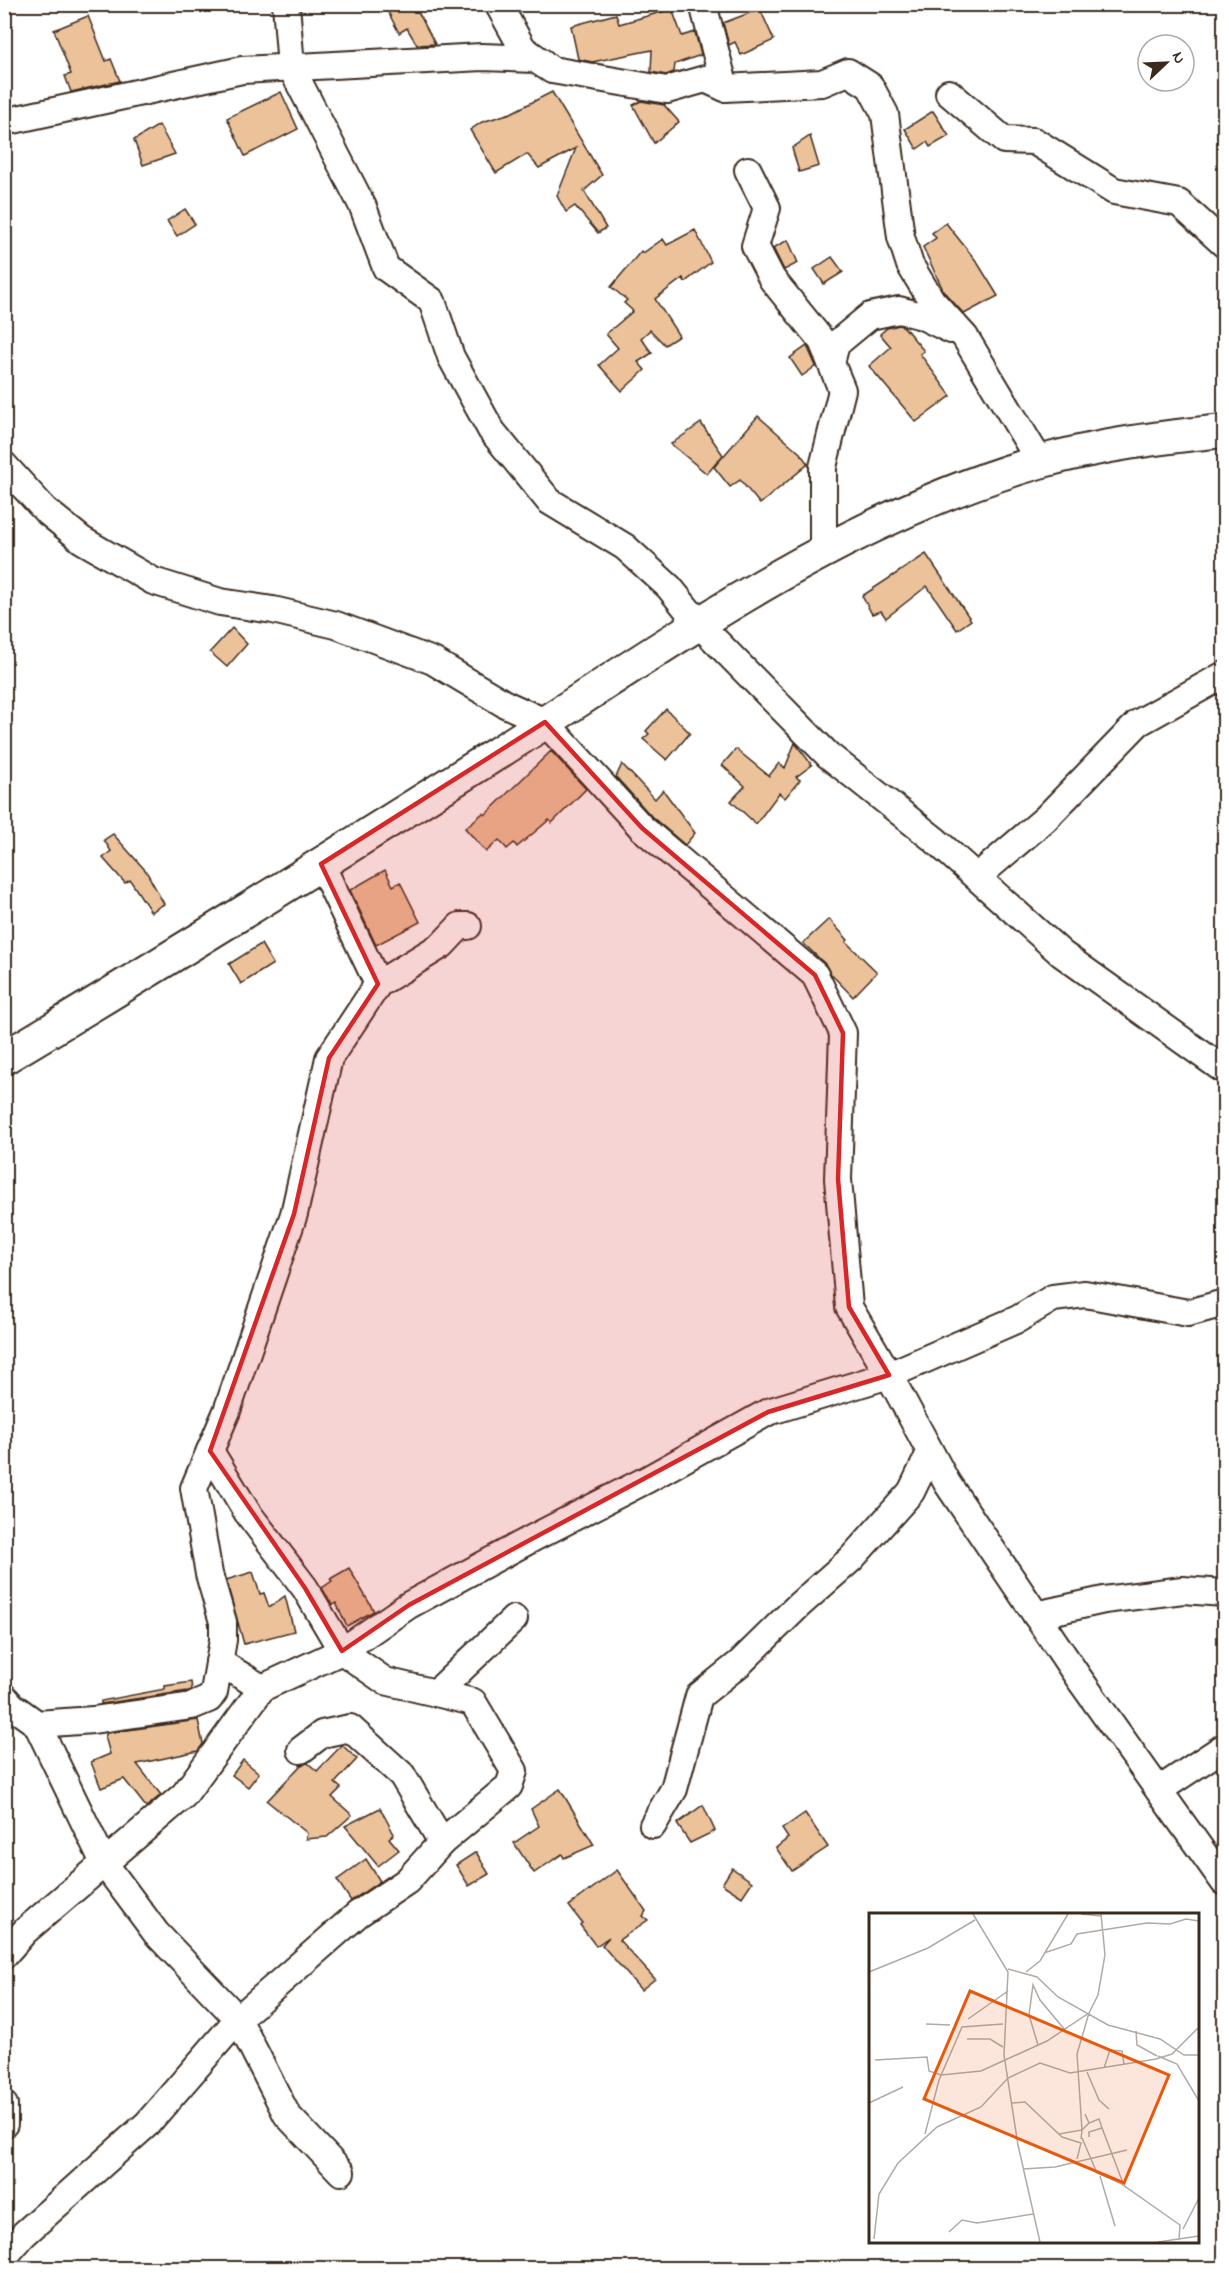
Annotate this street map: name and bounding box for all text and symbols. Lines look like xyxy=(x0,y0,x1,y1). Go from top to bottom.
north arrow xyxy=(1136,33,1196,93)
text: N xyxy=(1165,48,1191,68)
inset map xyxy=(869,1913,1199,2243)

